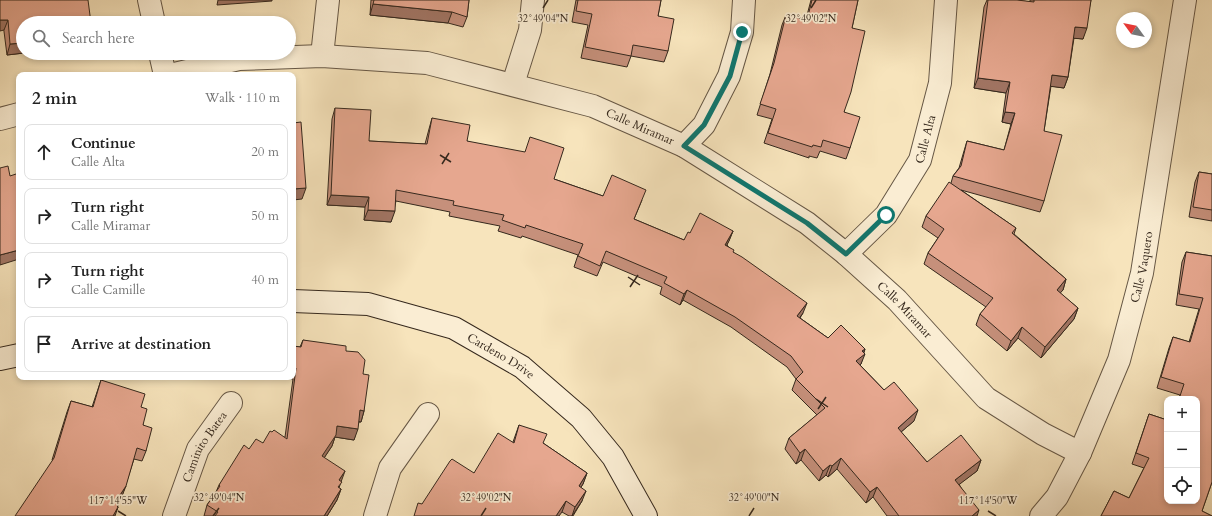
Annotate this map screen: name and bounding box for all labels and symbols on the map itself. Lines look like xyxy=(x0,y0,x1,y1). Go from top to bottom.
text: 32°49'04"N xyxy=(518,12,569,26)
text: 32°49'02"N xyxy=(786,12,837,26)
north arrow xyxy=(1116,12,1152,48)
route end xyxy=(733,23,751,41)
street label: Calle Miramar xyxy=(603,105,677,149)
street label: Calle Alta xyxy=(911,112,940,165)
route start xyxy=(877,206,895,224)
street label: Calle Vaquero xyxy=(1126,230,1157,305)
street label: Calle Miramar xyxy=(874,278,936,342)
street label: Cardeno Drive xyxy=(464,329,538,382)
street label: Caminito Batea xyxy=(179,407,231,485)
text: 32°49'04"N xyxy=(194,491,245,505)
text: 32°49'02"N xyxy=(461,491,512,505)
text: 32°49'00"N xyxy=(729,491,780,505)
text: 117°14'55"W xyxy=(89,494,148,508)
text: 117°14'50"W xyxy=(959,494,1018,508)

